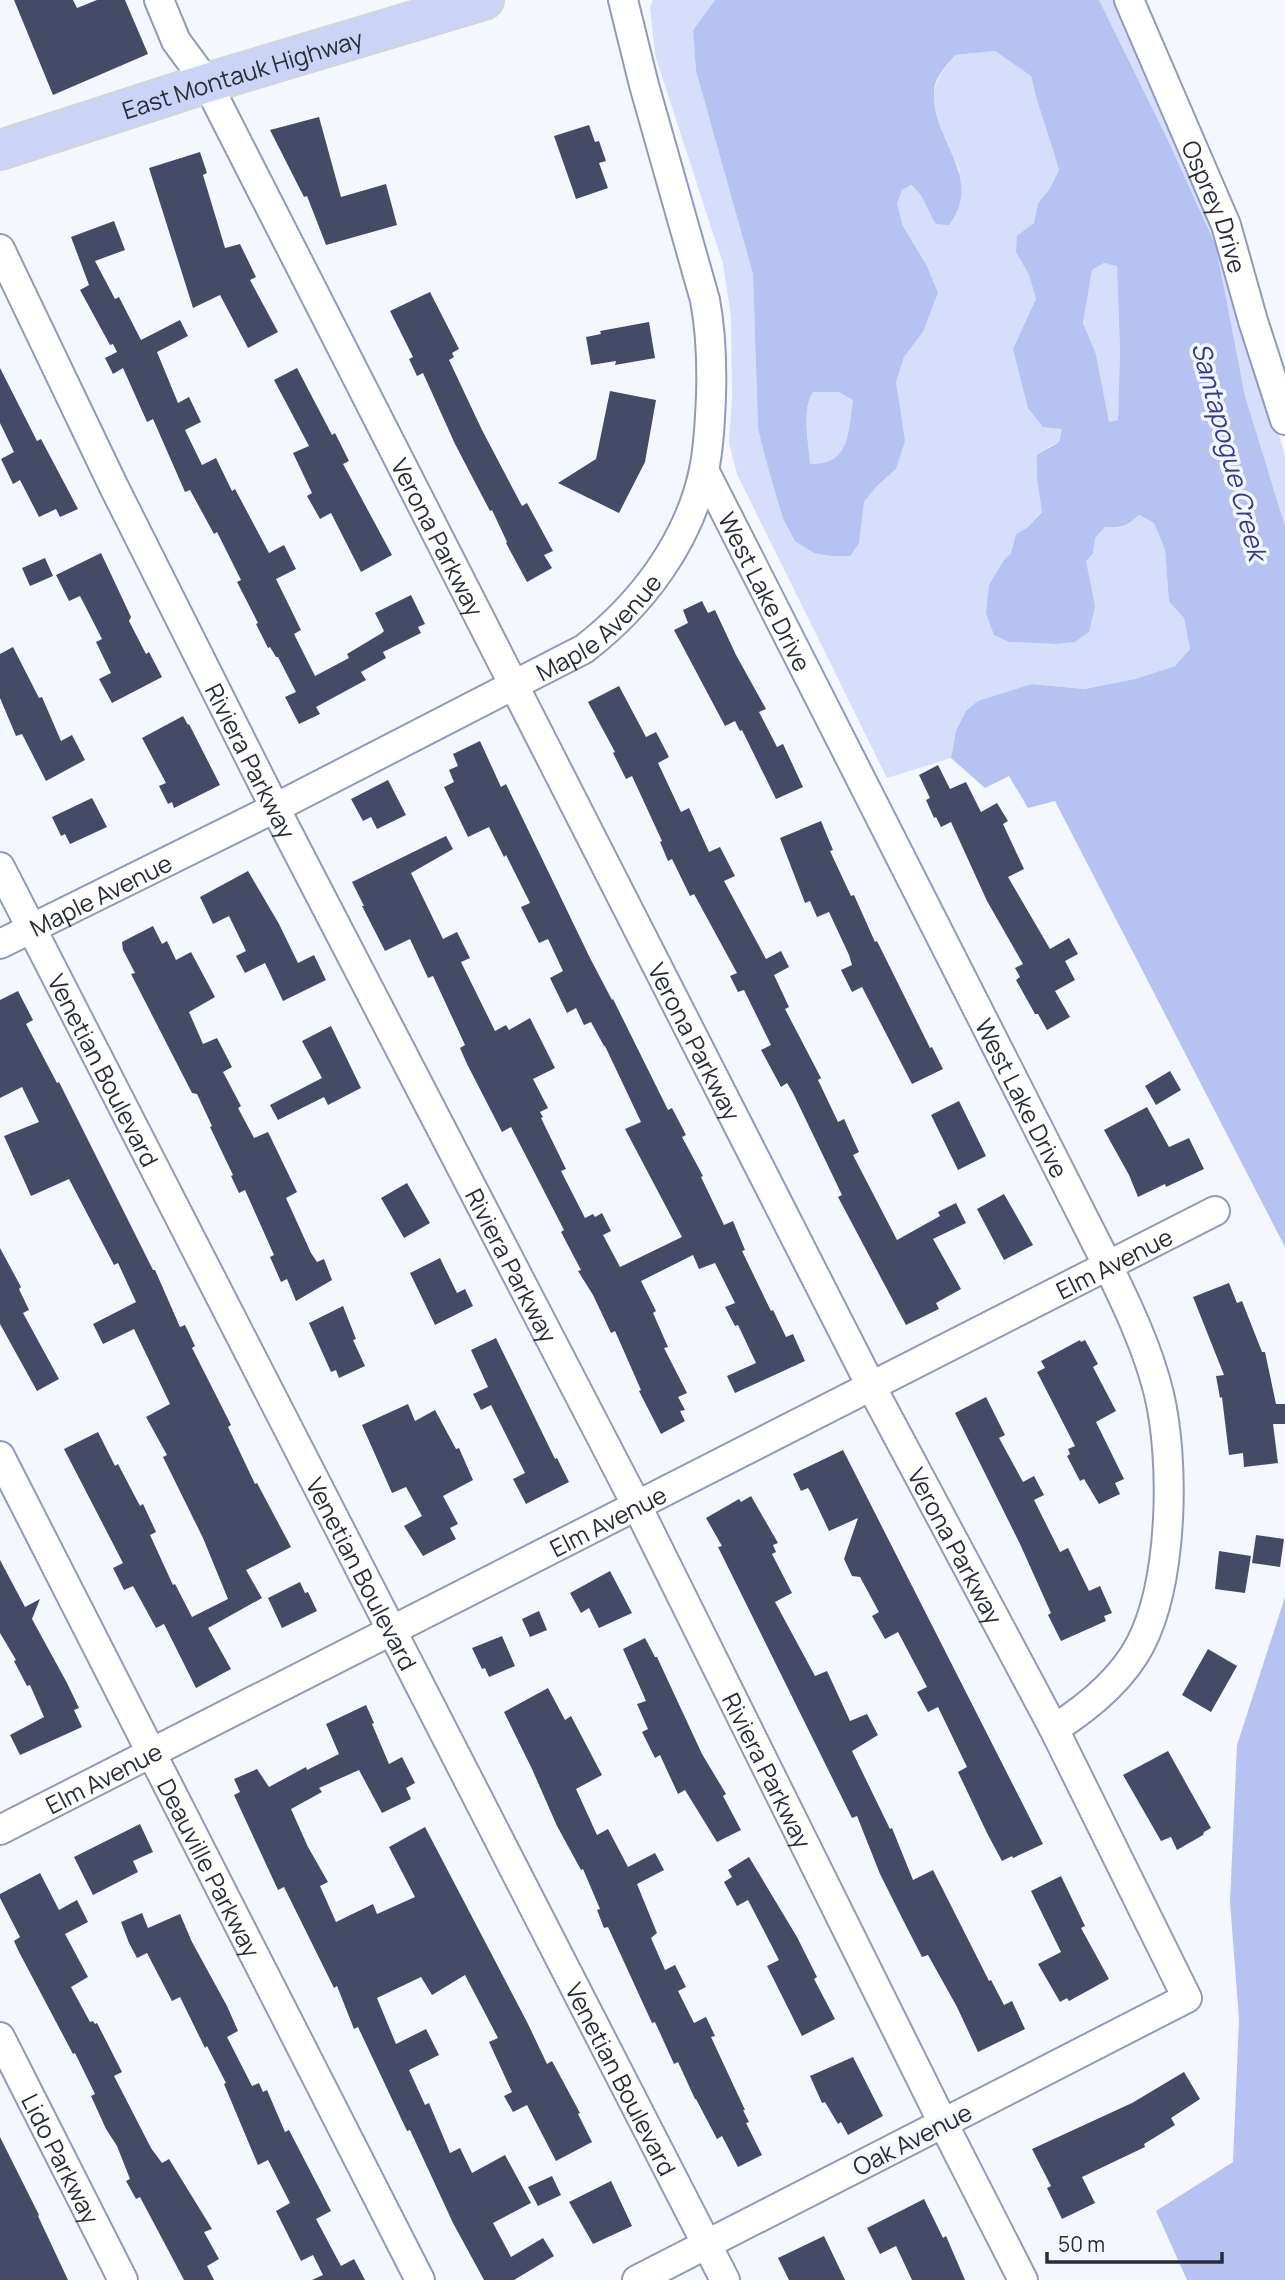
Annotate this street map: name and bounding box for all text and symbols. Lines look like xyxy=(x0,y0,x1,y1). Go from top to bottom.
street label: East Montauk Highway xyxy=(118,21,367,126)
street label: Osprey Drive xyxy=(1175,135,1255,277)
water label: Santapogue Creek xyxy=(1184,338,1277,568)
street label: Verona Parkway xyxy=(384,452,492,622)
street label: West Lake Drive xyxy=(711,506,820,676)
street label: Maple Avenue xyxy=(530,566,668,688)
street label: Riviera Parkway xyxy=(198,677,304,844)
street label: Maple Avenue xyxy=(24,845,177,943)
street label: Verona Parkway xyxy=(641,957,749,1126)
street label: Venetian Boulevard xyxy=(41,968,167,1172)
street label: West Lake Drive xyxy=(968,1013,1077,1183)
street label: Riviera Parkway xyxy=(458,1182,566,1348)
street label: Elm Avenue xyxy=(1050,1219,1178,1306)
street label: Verona Parkway xyxy=(901,1462,1012,1630)
street label: Venetian Boulevard xyxy=(299,1471,426,1675)
street label: Elm Avenue xyxy=(544,1477,672,1564)
street label: Riviera Parkway xyxy=(715,1687,821,1854)
street label: Elm Avenue xyxy=(39,1734,167,1821)
street label: Deauville Parkway xyxy=(151,1773,269,1963)
street label: Venetian Boulevard xyxy=(559,1977,685,2181)
street label: Lido Parkway xyxy=(15,2088,108,2229)
street label: Oak Avenue xyxy=(847,2095,977,2183)
scale bar xyxy=(1047,2220,1222,2264)
text: 50 m xyxy=(1058,2230,1105,2258)

